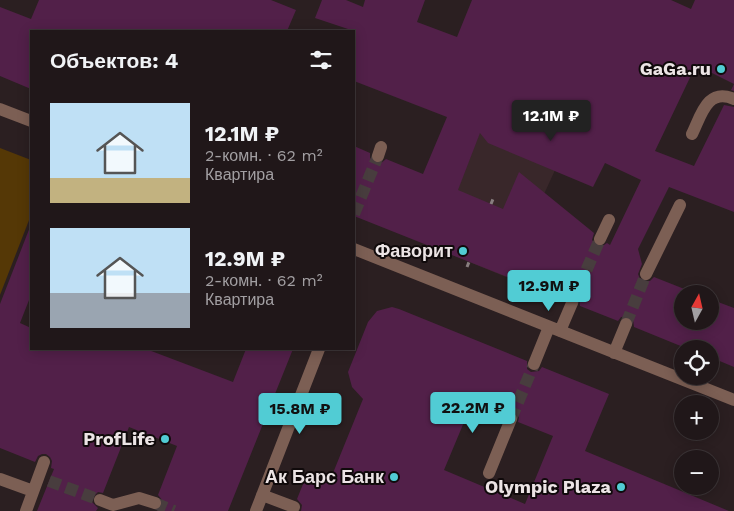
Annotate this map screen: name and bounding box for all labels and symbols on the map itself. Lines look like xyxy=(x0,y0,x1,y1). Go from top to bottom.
place label: GaGa.ru xyxy=(640,58,711,79)
marker: GaGa.ru xyxy=(715,63,727,75)
pin: 12.1M ₽ xyxy=(505,100,597,142)
place label: Фаворит xyxy=(375,240,453,261)
marker: Фаворит xyxy=(457,245,469,257)
pin: 12.9M ₽ xyxy=(503,270,595,312)
north arrow xyxy=(674,285,719,330)
pin: 15.8M ₽ xyxy=(254,392,346,435)
pin: 22.2M ₽ xyxy=(427,392,519,434)
place label: ProfLife xyxy=(83,428,155,449)
marker: ProfLife xyxy=(159,433,171,445)
place label: Ак Барс Банк xyxy=(265,466,385,487)
marker: Ак Барс Банк xyxy=(388,471,400,483)
place label: Olympic Plaza xyxy=(485,476,612,497)
marker: Olympic Plaza xyxy=(615,481,627,493)

